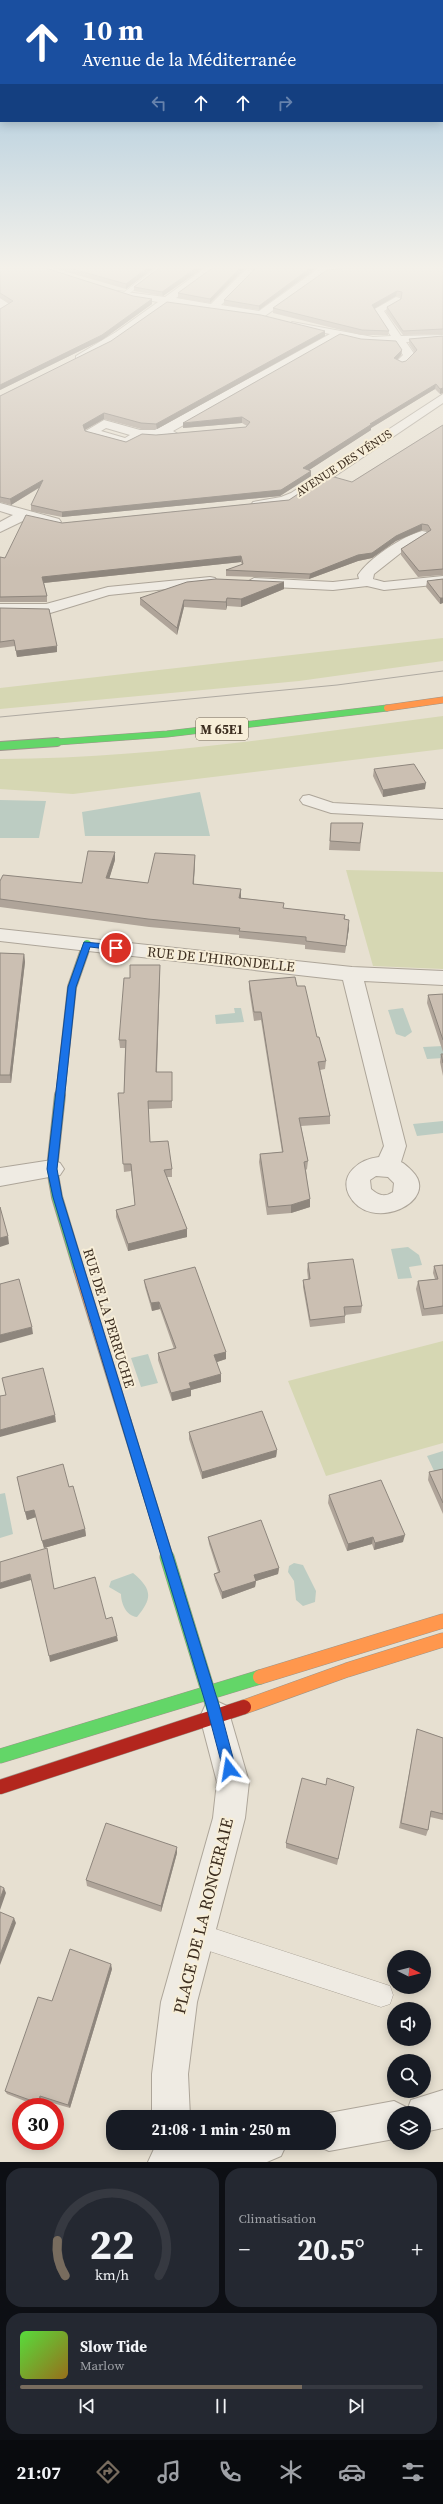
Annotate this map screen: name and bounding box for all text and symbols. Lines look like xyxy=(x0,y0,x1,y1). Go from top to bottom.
text: 10 m xyxy=(82,11,144,49)
icon: ahead xyxy=(16,16,68,68)
text: Avenue de la Méditerranée xyxy=(82,47,296,72)
icon: left xyxy=(148,92,170,114)
icon: ahead xyxy=(190,92,212,114)
icon: ahead xyxy=(232,92,254,114)
icon: right xyxy=(274,92,296,114)
street label: AVENUE DES VÉNUS xyxy=(293,426,395,500)
road number: M 65E1 xyxy=(196,718,248,740)
pin xyxy=(99,931,133,965)
icon: arrive xyxy=(105,937,127,959)
street label: RUE DE L'HIRONDELLE xyxy=(146,941,296,977)
street label: RUE DE LA PERRUCHE xyxy=(78,1246,140,1390)
position arrow xyxy=(208,1748,250,1790)
street label: PLACE DE LA RONCERAIE xyxy=(167,1816,239,2016)
north arrow xyxy=(387,1950,431,1994)
map controls xyxy=(387,1950,431,2150)
button: sound xyxy=(387,2002,431,2046)
button: search xyxy=(387,2054,431,2098)
speed limit sign: 30 xyxy=(12,2098,64,2150)
button: layers xyxy=(387,2106,431,2150)
text: 21:08 · 1 min · 250 m xyxy=(152,2119,291,2140)
text: Climatisation xyxy=(239,2210,316,2227)
text: 22 xyxy=(90,2215,135,2272)
text: 20.5° xyxy=(297,2229,365,2270)
text: − xyxy=(239,2234,250,2264)
text: + xyxy=(411,2234,423,2264)
text: km/h xyxy=(95,2264,130,2284)
text: Slow Tide xyxy=(80,2336,147,2357)
text: Marlow xyxy=(80,2357,124,2374)
icon: previous xyxy=(76,2395,98,2417)
icon: pause xyxy=(210,2395,232,2417)
icon: next xyxy=(345,2395,367,2417)
icon: directions xyxy=(94,2458,122,2486)
icon: music xyxy=(155,2458,183,2486)
icon: phone xyxy=(216,2458,244,2486)
icon: climate xyxy=(277,2458,305,2486)
icon: car xyxy=(338,2458,366,2486)
icon: filters xyxy=(399,2458,427,2486)
text: 21:07 xyxy=(16,2460,61,2485)

